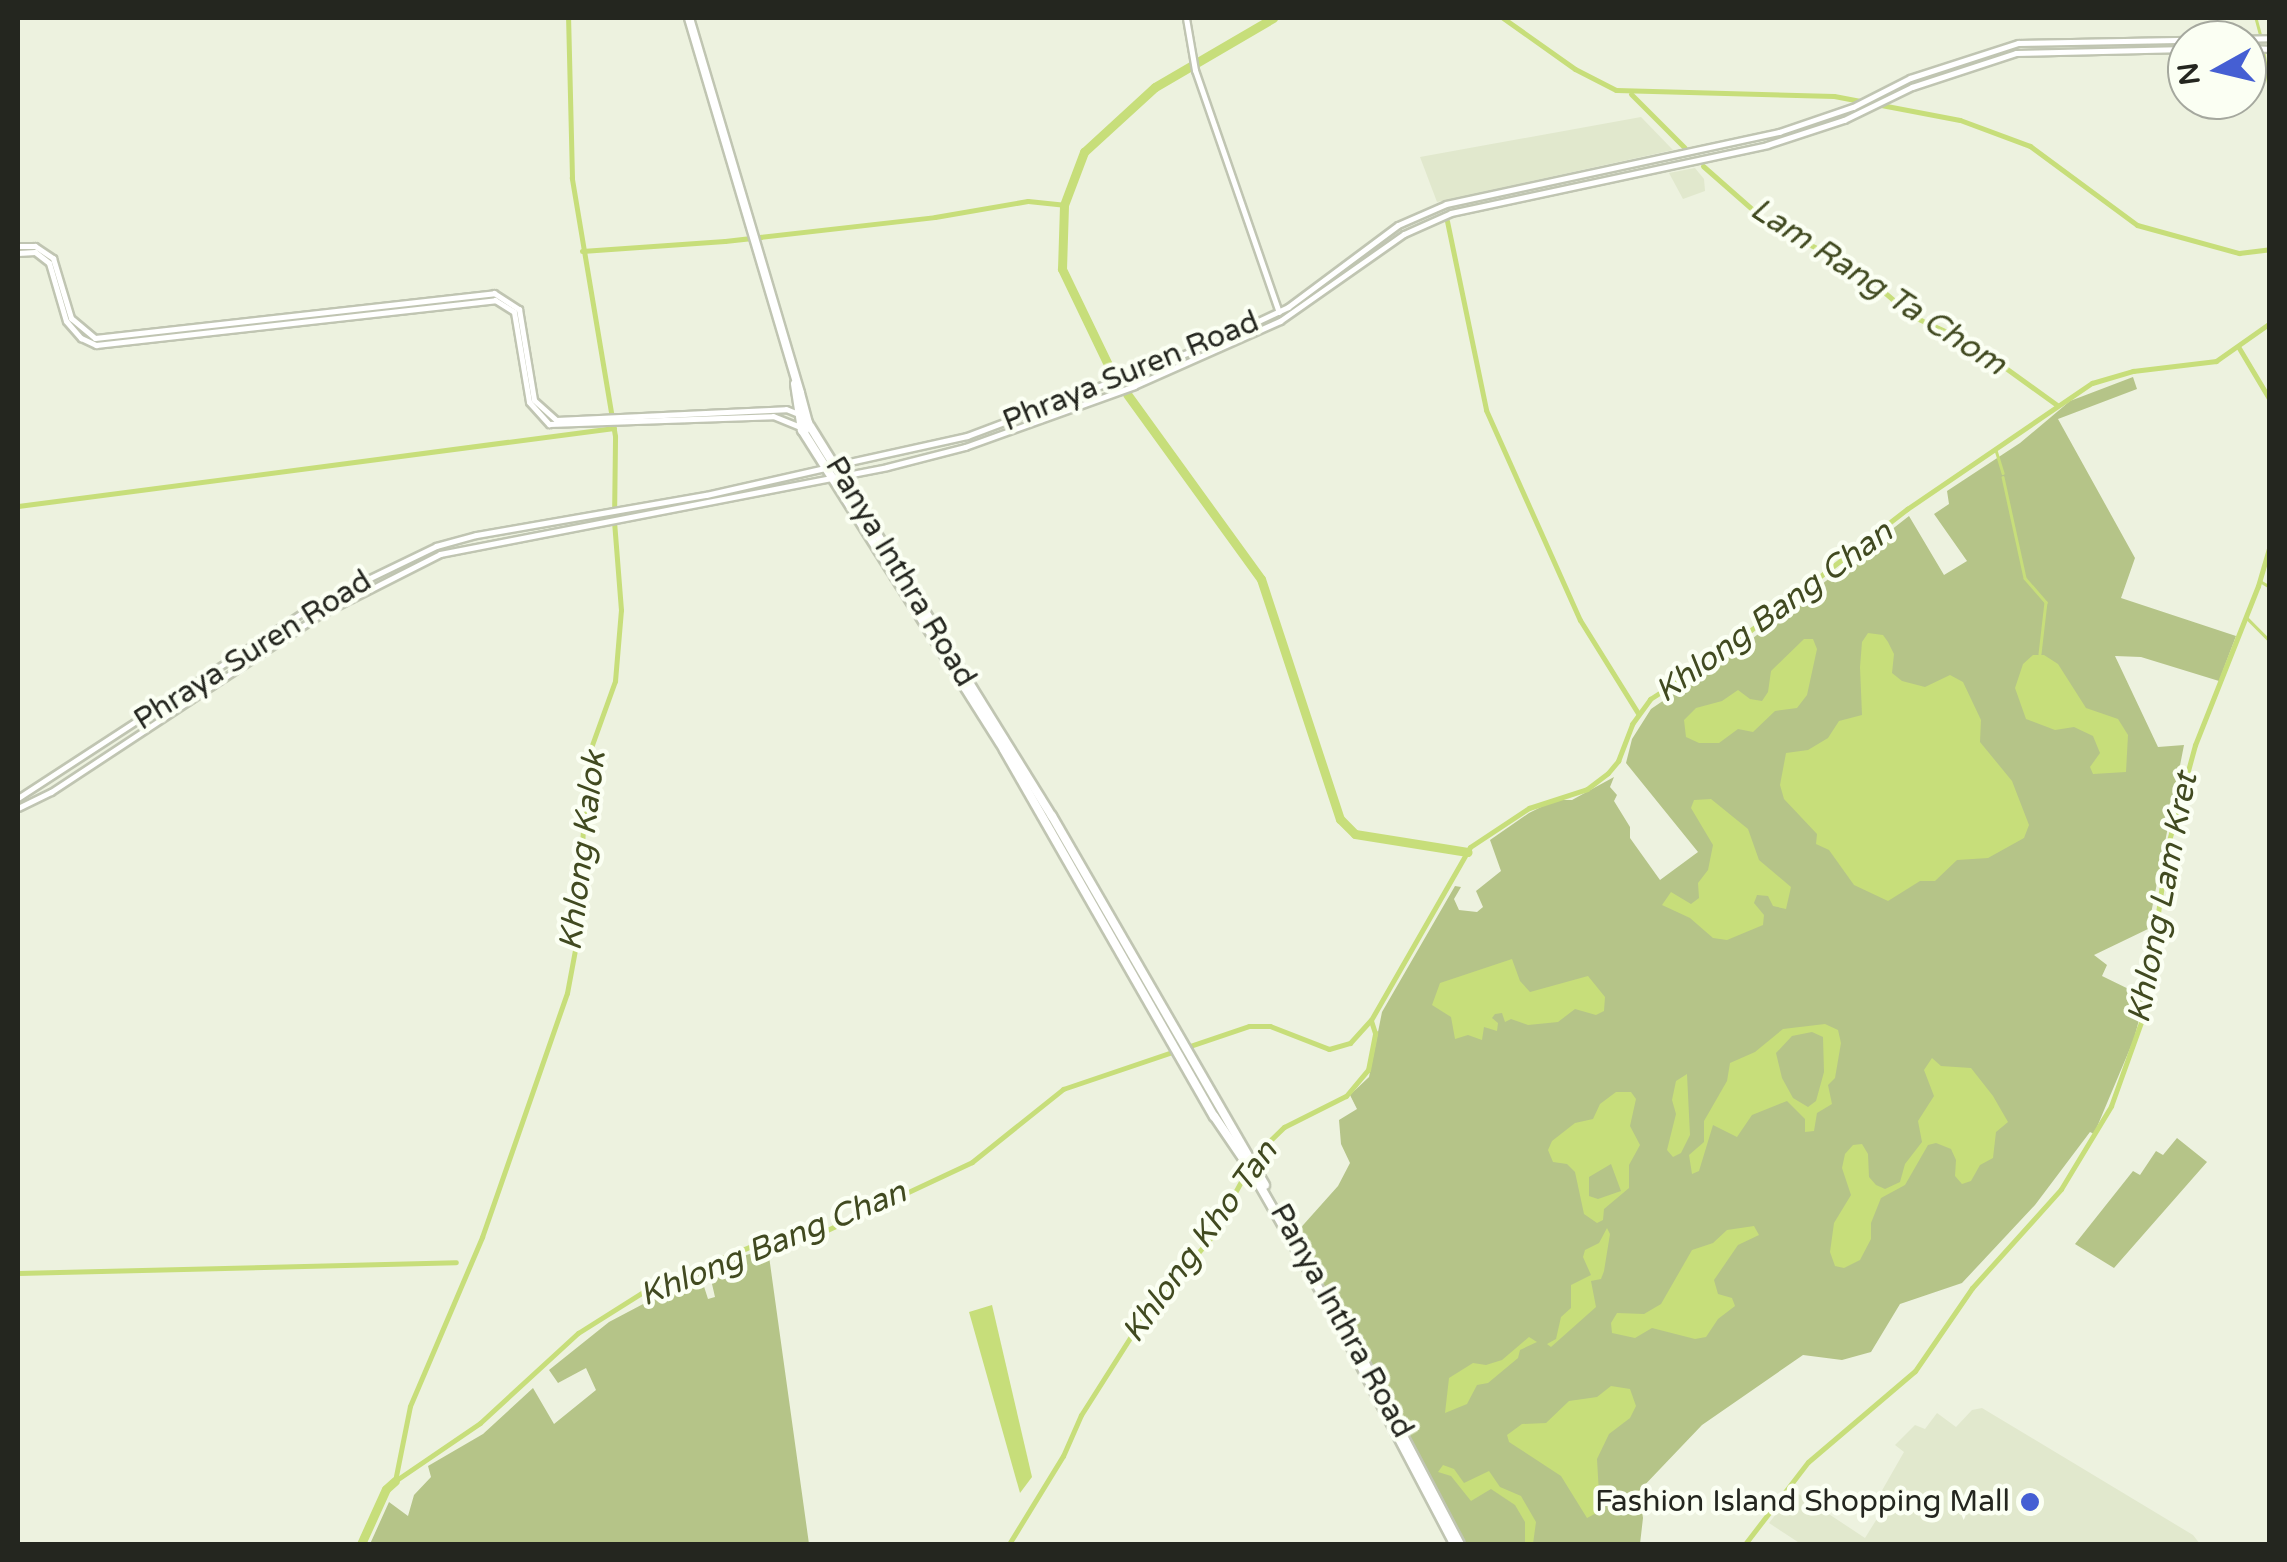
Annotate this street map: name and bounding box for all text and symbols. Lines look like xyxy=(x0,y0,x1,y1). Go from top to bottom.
north arrow xyxy=(2167,20,2267,120)
text: N xyxy=(2171,60,2208,87)
water label: Lam Rang Ta Chom xyxy=(1743,190,2013,384)
street label: Phraya Suren Road xyxy=(998,304,1264,440)
street label: Panya Inthra Road xyxy=(817,450,983,694)
water label: Khlong Bang Chan xyxy=(1648,513,1900,711)
street label: Phraya Suren Road xyxy=(128,563,378,739)
water label: Khlong Kalok xyxy=(552,749,614,953)
water label: Khlong Lam Kret xyxy=(2120,770,2206,1026)
water label: Khlong Kho Tan xyxy=(1114,1134,1286,1350)
water label: Khlong Bang Chan xyxy=(634,1173,912,1315)
street label: Panya Inthra Road xyxy=(1262,1198,1420,1444)
place label: Fashion Island Shopping Mall xyxy=(1595,1484,2010,1520)
marker: Fashion Island Shopping Mall xyxy=(2019,1491,2041,1513)

